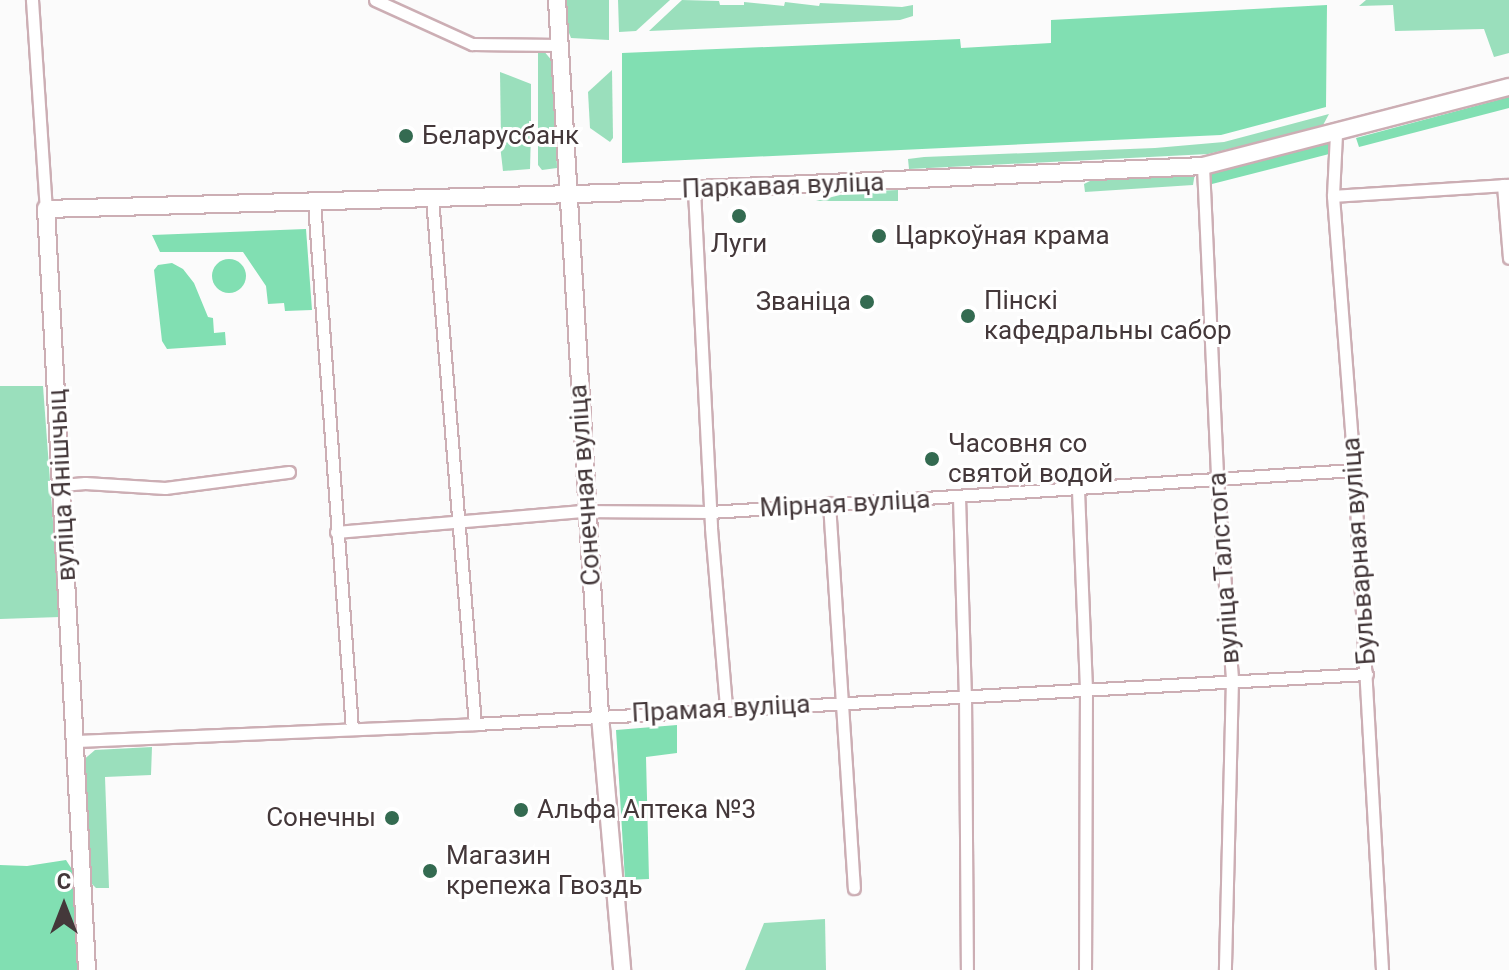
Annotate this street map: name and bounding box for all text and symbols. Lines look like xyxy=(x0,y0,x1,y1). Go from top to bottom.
place label: Беларусбанк xyxy=(422,120,579,152)
marker: Беларусбанк xyxy=(397,127,415,145)
street label: Паркавая вуліца xyxy=(681,167,885,205)
marker: Луги xyxy=(730,207,748,225)
place label: Царкоўная крама xyxy=(895,220,1110,252)
marker: Царкоўная крама xyxy=(870,227,888,245)
place label: Луги xyxy=(711,228,767,260)
place label: Пінскі кафедральны сабор xyxy=(984,285,1232,346)
place label: Званіца xyxy=(756,286,851,318)
marker: Званіца xyxy=(858,293,876,311)
marker: Пінскі кафедральны сабор xyxy=(959,307,977,325)
street label: Сонечная вуліца xyxy=(562,383,608,587)
street label: вуліца Янішчыц xyxy=(41,388,83,582)
place label: Часовня со святой водой xyxy=(948,428,1113,490)
street label: Бульварная вуліца xyxy=(1335,436,1383,666)
marker: Часовня со святой водой xyxy=(923,450,941,468)
street label: вуліца Талстога xyxy=(1202,471,1246,665)
street label: Мірная вуліца xyxy=(759,484,931,524)
street label: Прамая вуліца xyxy=(631,689,811,729)
place label: Альфа Аптека №3 xyxy=(537,794,756,826)
marker: Альфа Аптека №3 xyxy=(512,801,530,819)
place label: Сонечны xyxy=(266,802,376,834)
marker: Сонечны xyxy=(383,809,401,827)
place label: Магазин крепежа Гвоздь xyxy=(446,840,643,902)
marker: Магазин крепежа Гвоздь xyxy=(421,862,439,880)
north arrow xyxy=(24,866,104,946)
text: С xyxy=(57,869,71,894)

